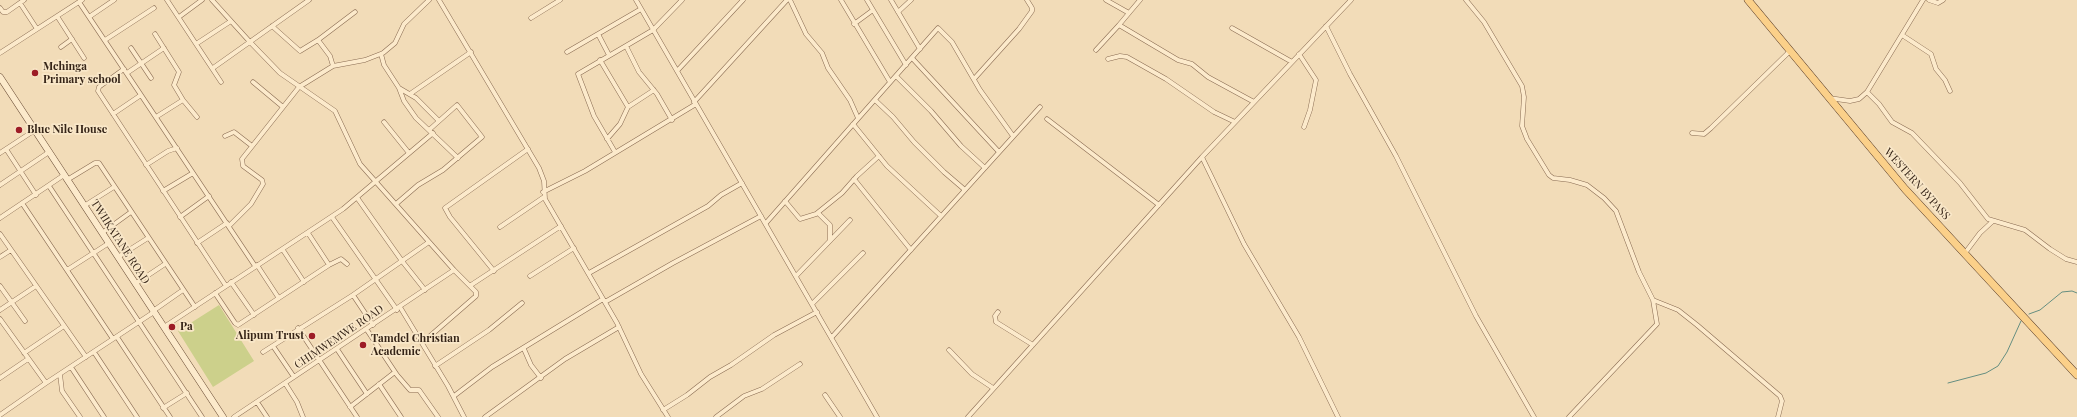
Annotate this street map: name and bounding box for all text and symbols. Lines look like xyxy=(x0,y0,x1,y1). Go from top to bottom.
place label: Mchinga Primary school xyxy=(43,60,121,86)
marker: Mchinga Primary school xyxy=(30,68,40,78)
place label: Blue Nile House xyxy=(27,123,107,137)
marker: Blue Nile House xyxy=(14,125,24,135)
street label: WESTERN BYPASS xyxy=(1881,146,1953,222)
street label: TWIIKATANE ROAD xyxy=(88,197,152,287)
street label: CHIMWEMWE ROAD xyxy=(292,302,386,372)
place label: Pa xyxy=(180,320,193,334)
marker: Pa xyxy=(167,322,177,332)
place label: Alipum Trust xyxy=(236,329,304,343)
marker: Alipum Trust xyxy=(307,331,317,341)
place label: Tamdel Christian Academic xyxy=(371,332,460,358)
marker: Tamdel Christian Academic xyxy=(358,340,368,350)

